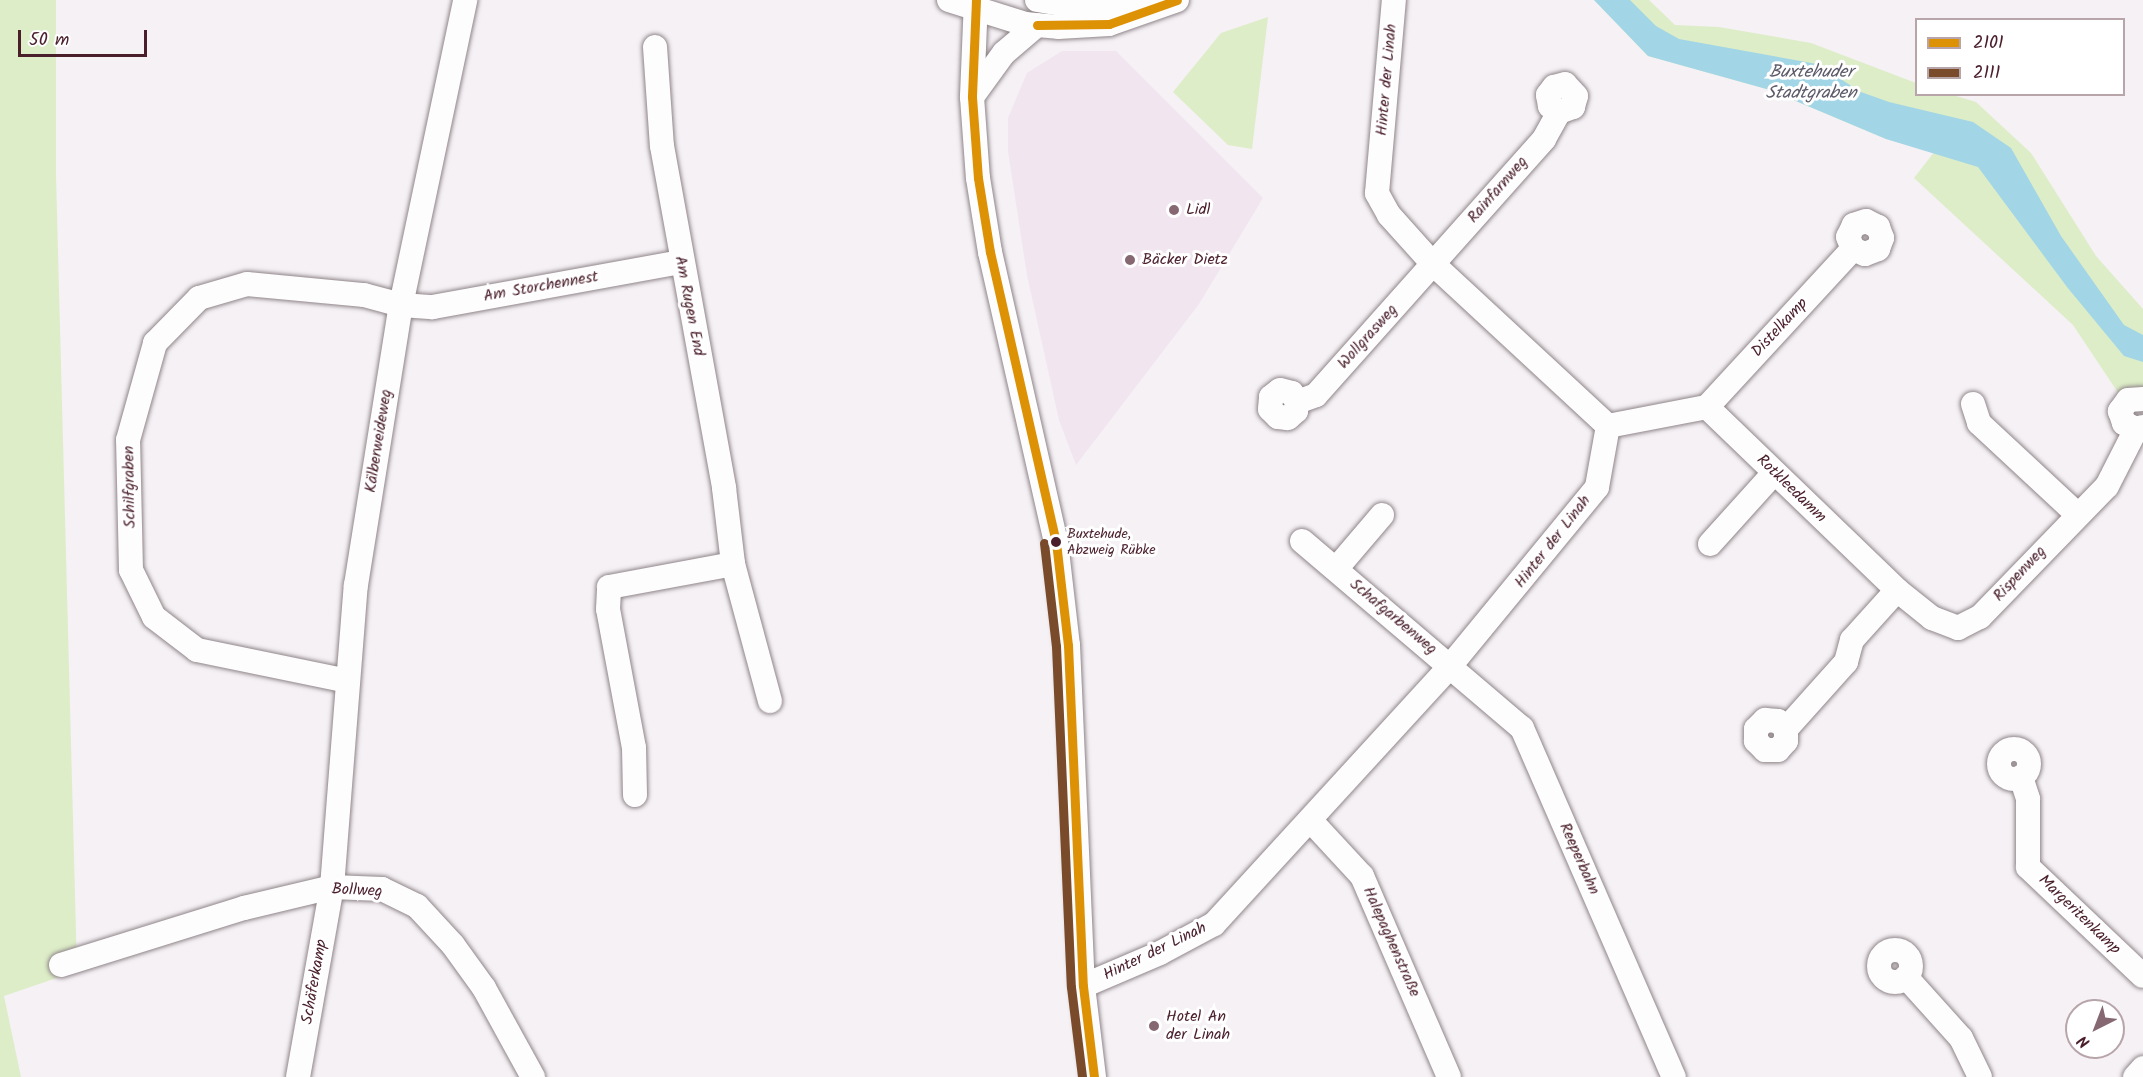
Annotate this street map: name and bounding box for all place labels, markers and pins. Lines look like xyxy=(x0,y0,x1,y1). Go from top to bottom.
place label: Lidl xyxy=(1186,200,1210,220)
marker: Lidl xyxy=(1167,203,1181,217)
place label: Bäcker Dietz xyxy=(1142,250,1228,270)
marker: Bäcker Dietz xyxy=(1123,253,1137,267)
place label: Buxtehude, Abzweig Rübke xyxy=(1067,526,1155,558)
marker: Buxtehude, Abzweig Rübke xyxy=(1050,536,1062,548)
place label: Hotel An der Linah xyxy=(1166,1007,1230,1045)
marker: Hotel An der Linah xyxy=(1147,1019,1161,1033)

